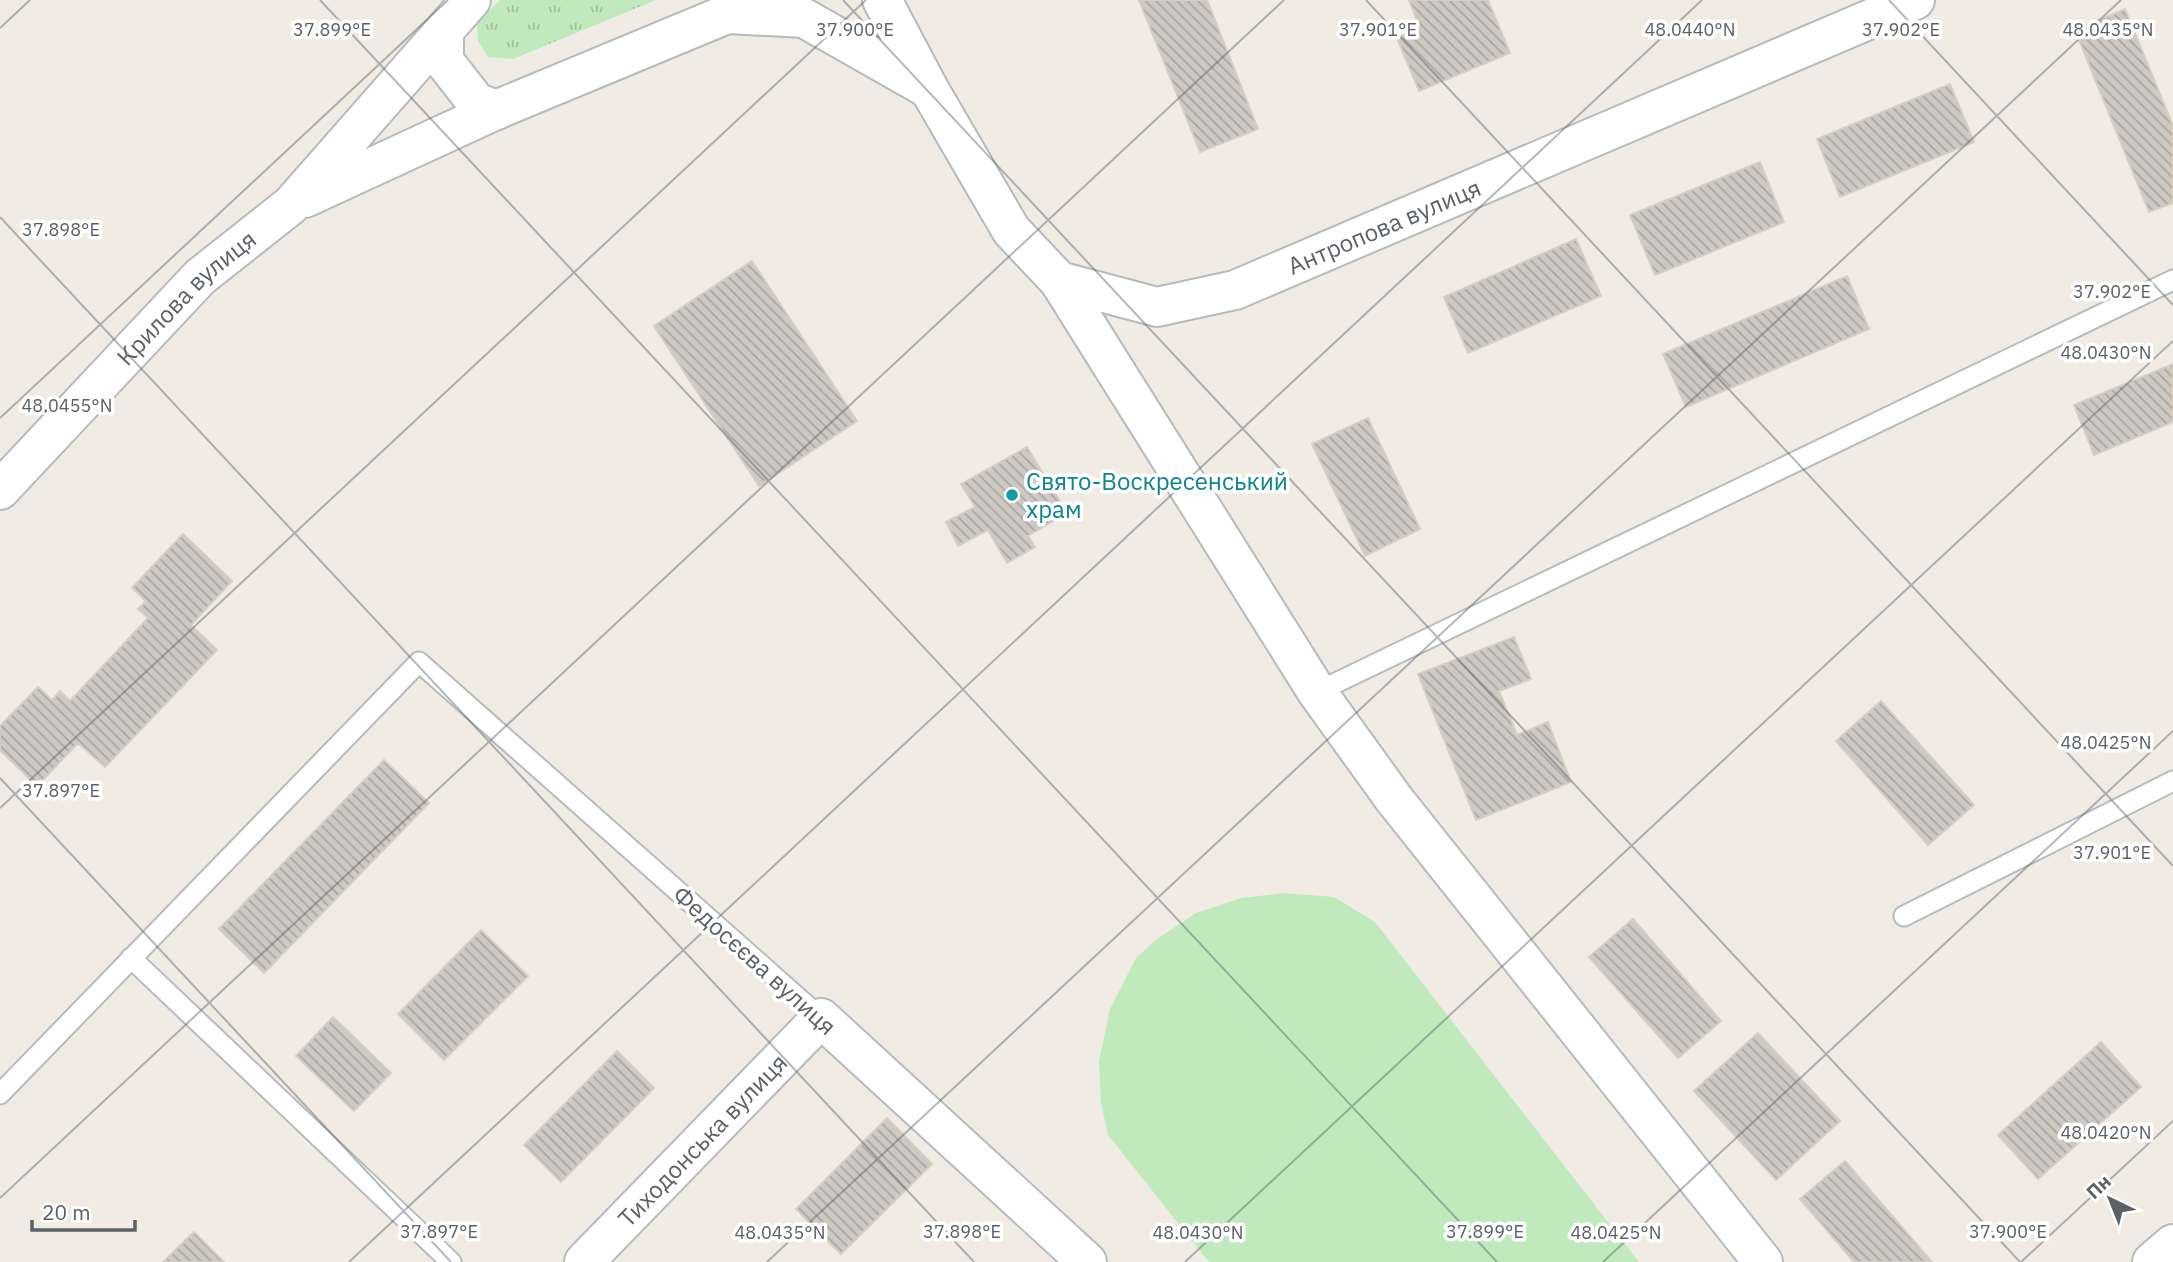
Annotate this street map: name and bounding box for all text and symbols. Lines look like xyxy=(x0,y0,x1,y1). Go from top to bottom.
text: 37.899°E xyxy=(293,18,371,41)
text: 37.900°E xyxy=(816,18,894,41)
text: 37.901°E xyxy=(1339,18,1417,41)
text: 48.0440°N xyxy=(1645,18,1735,41)
text: 37.902°E xyxy=(1862,18,1940,41)
text: 48.0435°N xyxy=(2063,18,2153,41)
street label: Антропова вулиця xyxy=(1283,171,1485,282)
text: 37.898°E xyxy=(22,218,100,241)
street label: Крилова вулиця xyxy=(109,223,263,372)
text: 37.902°E xyxy=(2073,280,2151,303)
text: 48.0430°N xyxy=(2061,341,2151,364)
text: 48.0455°N xyxy=(22,394,112,417)
place label: Свято-Воскресенський храм xyxy=(1026,465,1288,525)
marker: Свято-Воскресенський храм xyxy=(1004,487,1020,503)
text: 48.0425°N xyxy=(2061,731,2151,754)
text: 37.897°E xyxy=(22,779,100,802)
text: 37.901°E xyxy=(2073,841,2151,864)
street label: Федосєєва вулиця xyxy=(667,878,843,1042)
street label: Тиходонська вулиця xyxy=(611,1047,794,1234)
text: 48.0420°N xyxy=(2061,1121,2151,1144)
north arrow xyxy=(2075,1164,2145,1234)
text: Пн xyxy=(2081,1169,2116,1204)
scale bar xyxy=(32,1188,135,1232)
text: 20 m xyxy=(42,1198,91,1226)
text: 37.897°E xyxy=(400,1220,478,1243)
text: 37.898°E xyxy=(923,1220,1001,1243)
text: 37.899°E xyxy=(1446,1220,1524,1243)
text: 37.900°E xyxy=(1969,1220,2047,1243)
text: 48.0435°N xyxy=(735,1221,825,1244)
text: 48.0430°N xyxy=(1153,1221,1243,1244)
text: 48.0425°N xyxy=(1571,1221,1661,1244)

